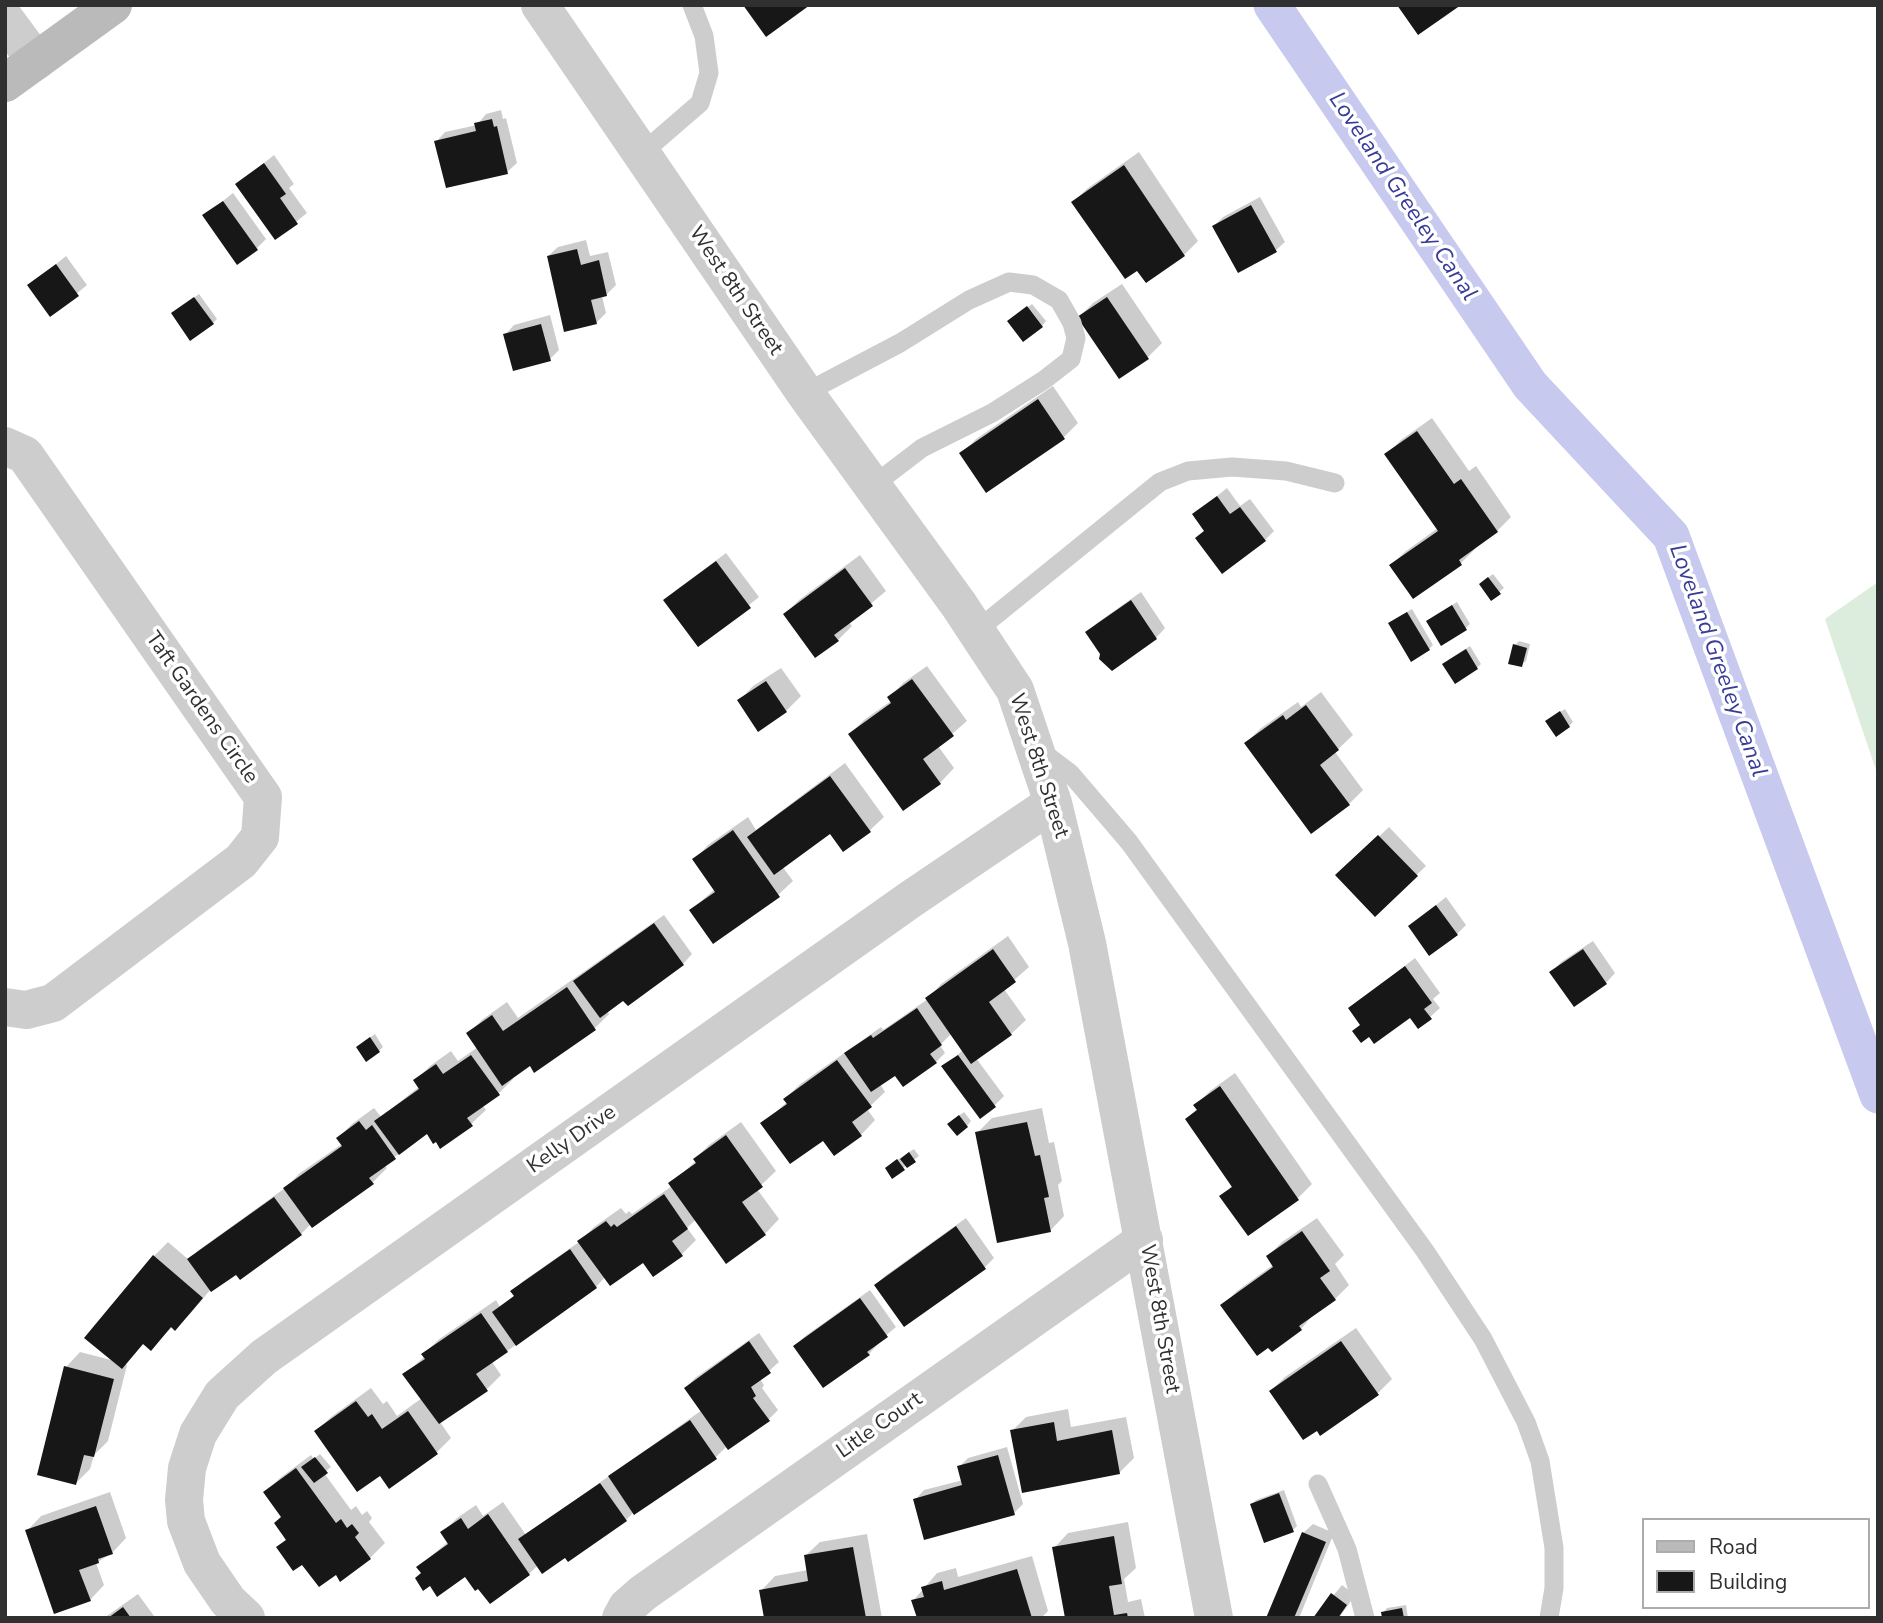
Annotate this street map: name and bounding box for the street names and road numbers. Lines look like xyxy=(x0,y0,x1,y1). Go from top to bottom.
street label: West 8th Street xyxy=(683,222,787,360)
street label: Taft Gardens Circle xyxy=(139,627,263,789)
street label: West 8th Street xyxy=(1003,691,1073,841)
street label: Kelly Drive xyxy=(523,1100,621,1180)
street label: West 8th Street xyxy=(1134,1243,1184,1395)
street label: Litle Court xyxy=(832,1387,928,1465)

